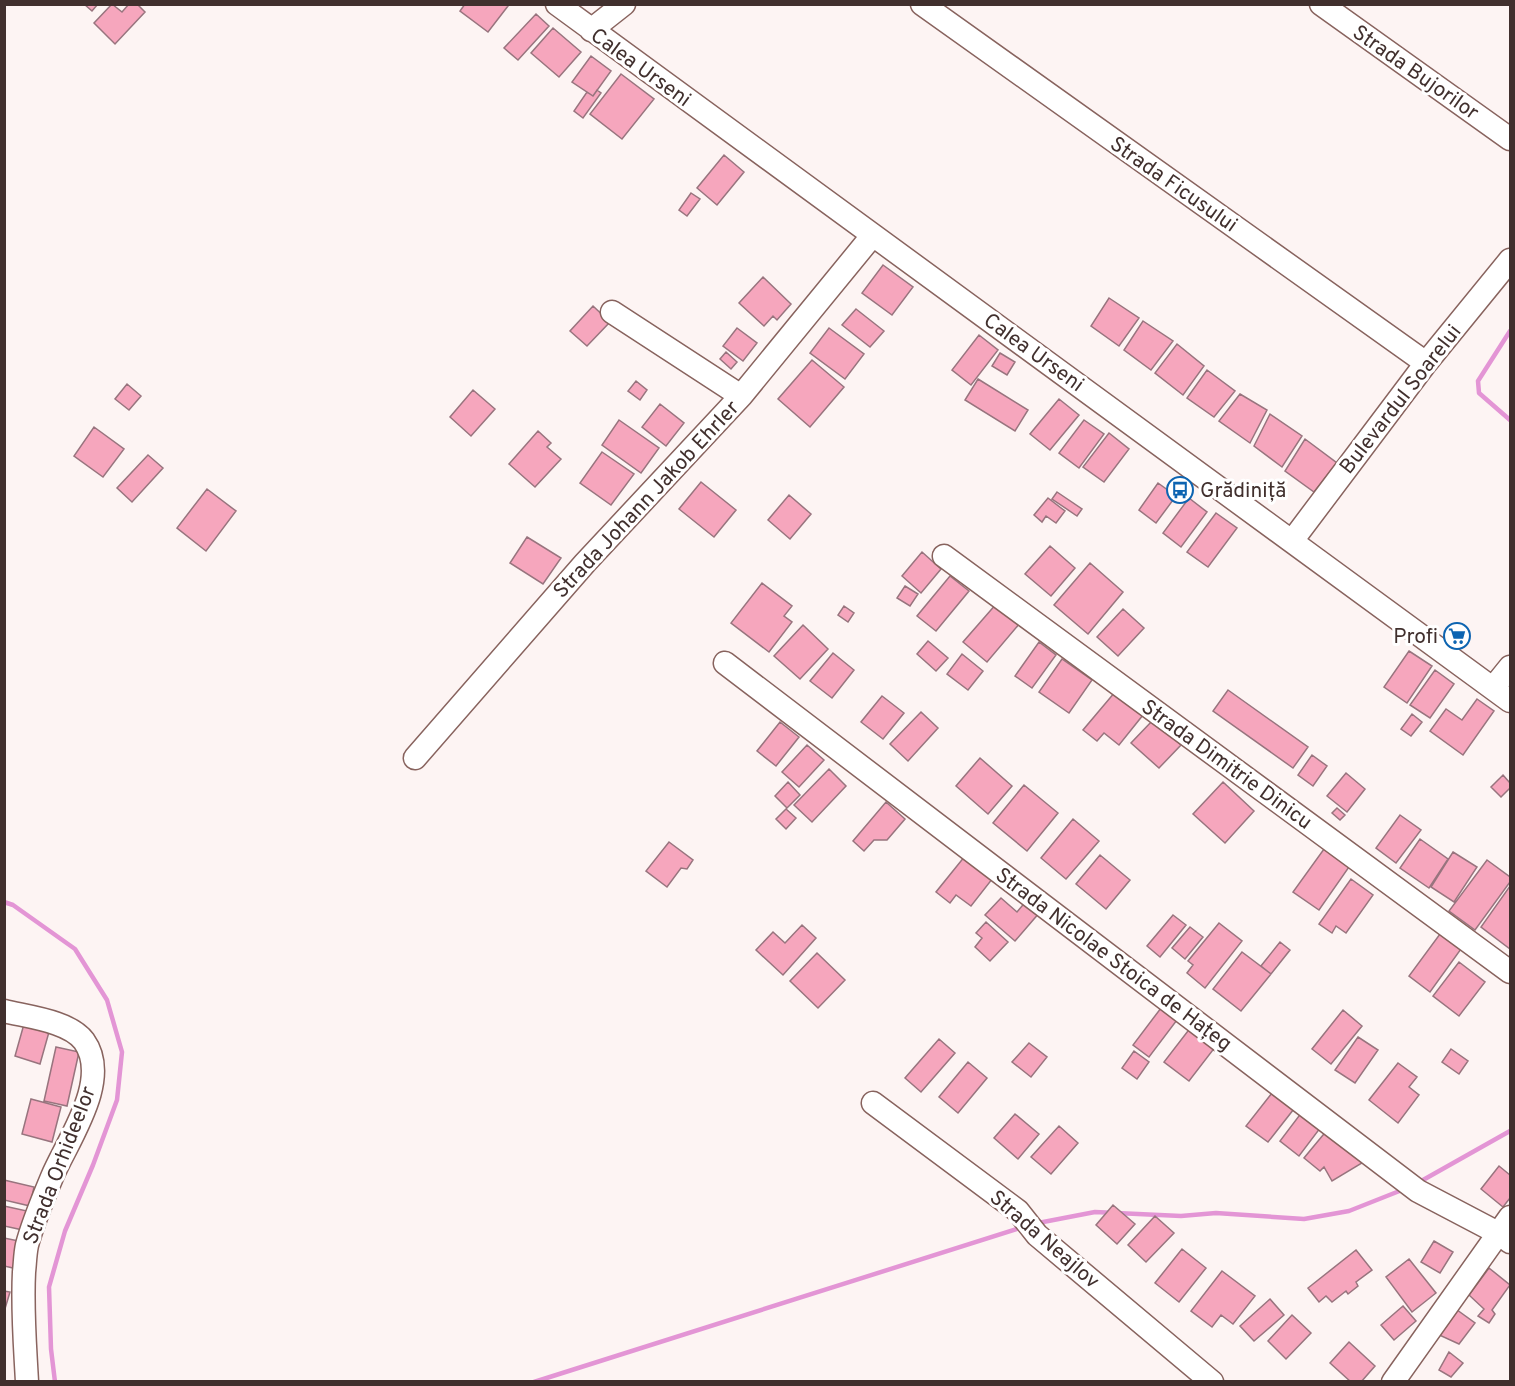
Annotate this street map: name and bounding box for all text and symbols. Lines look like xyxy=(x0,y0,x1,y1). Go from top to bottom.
street label: Strada Bujorilor xyxy=(1347,20,1484,127)
street label: Calea Urseni xyxy=(584,23,696,114)
street label: Strada Ficusului xyxy=(1104,131,1242,239)
street label: Calea Urseni xyxy=(977,308,1089,399)
street label: Bulevardul Soarelui xyxy=(1334,320,1468,480)
street label: Strada Johann Jakob Ehrler xyxy=(548,395,746,605)
bus stop icon: Grădiniță xyxy=(1165,475,1195,505)
place label: Grădiniță xyxy=(1200,478,1286,505)
supermarket icon: Profi xyxy=(1442,621,1472,651)
place label: Profi xyxy=(1393,624,1438,651)
street label: Strada Dimitrie Dinicu xyxy=(1135,694,1317,836)
street label: Strada Nicolae Stoica de Hațeg xyxy=(989,862,1237,1058)
street label: Strada Orhideelor xyxy=(18,1083,103,1248)
street label: Strada Neajlov xyxy=(983,1185,1105,1296)

